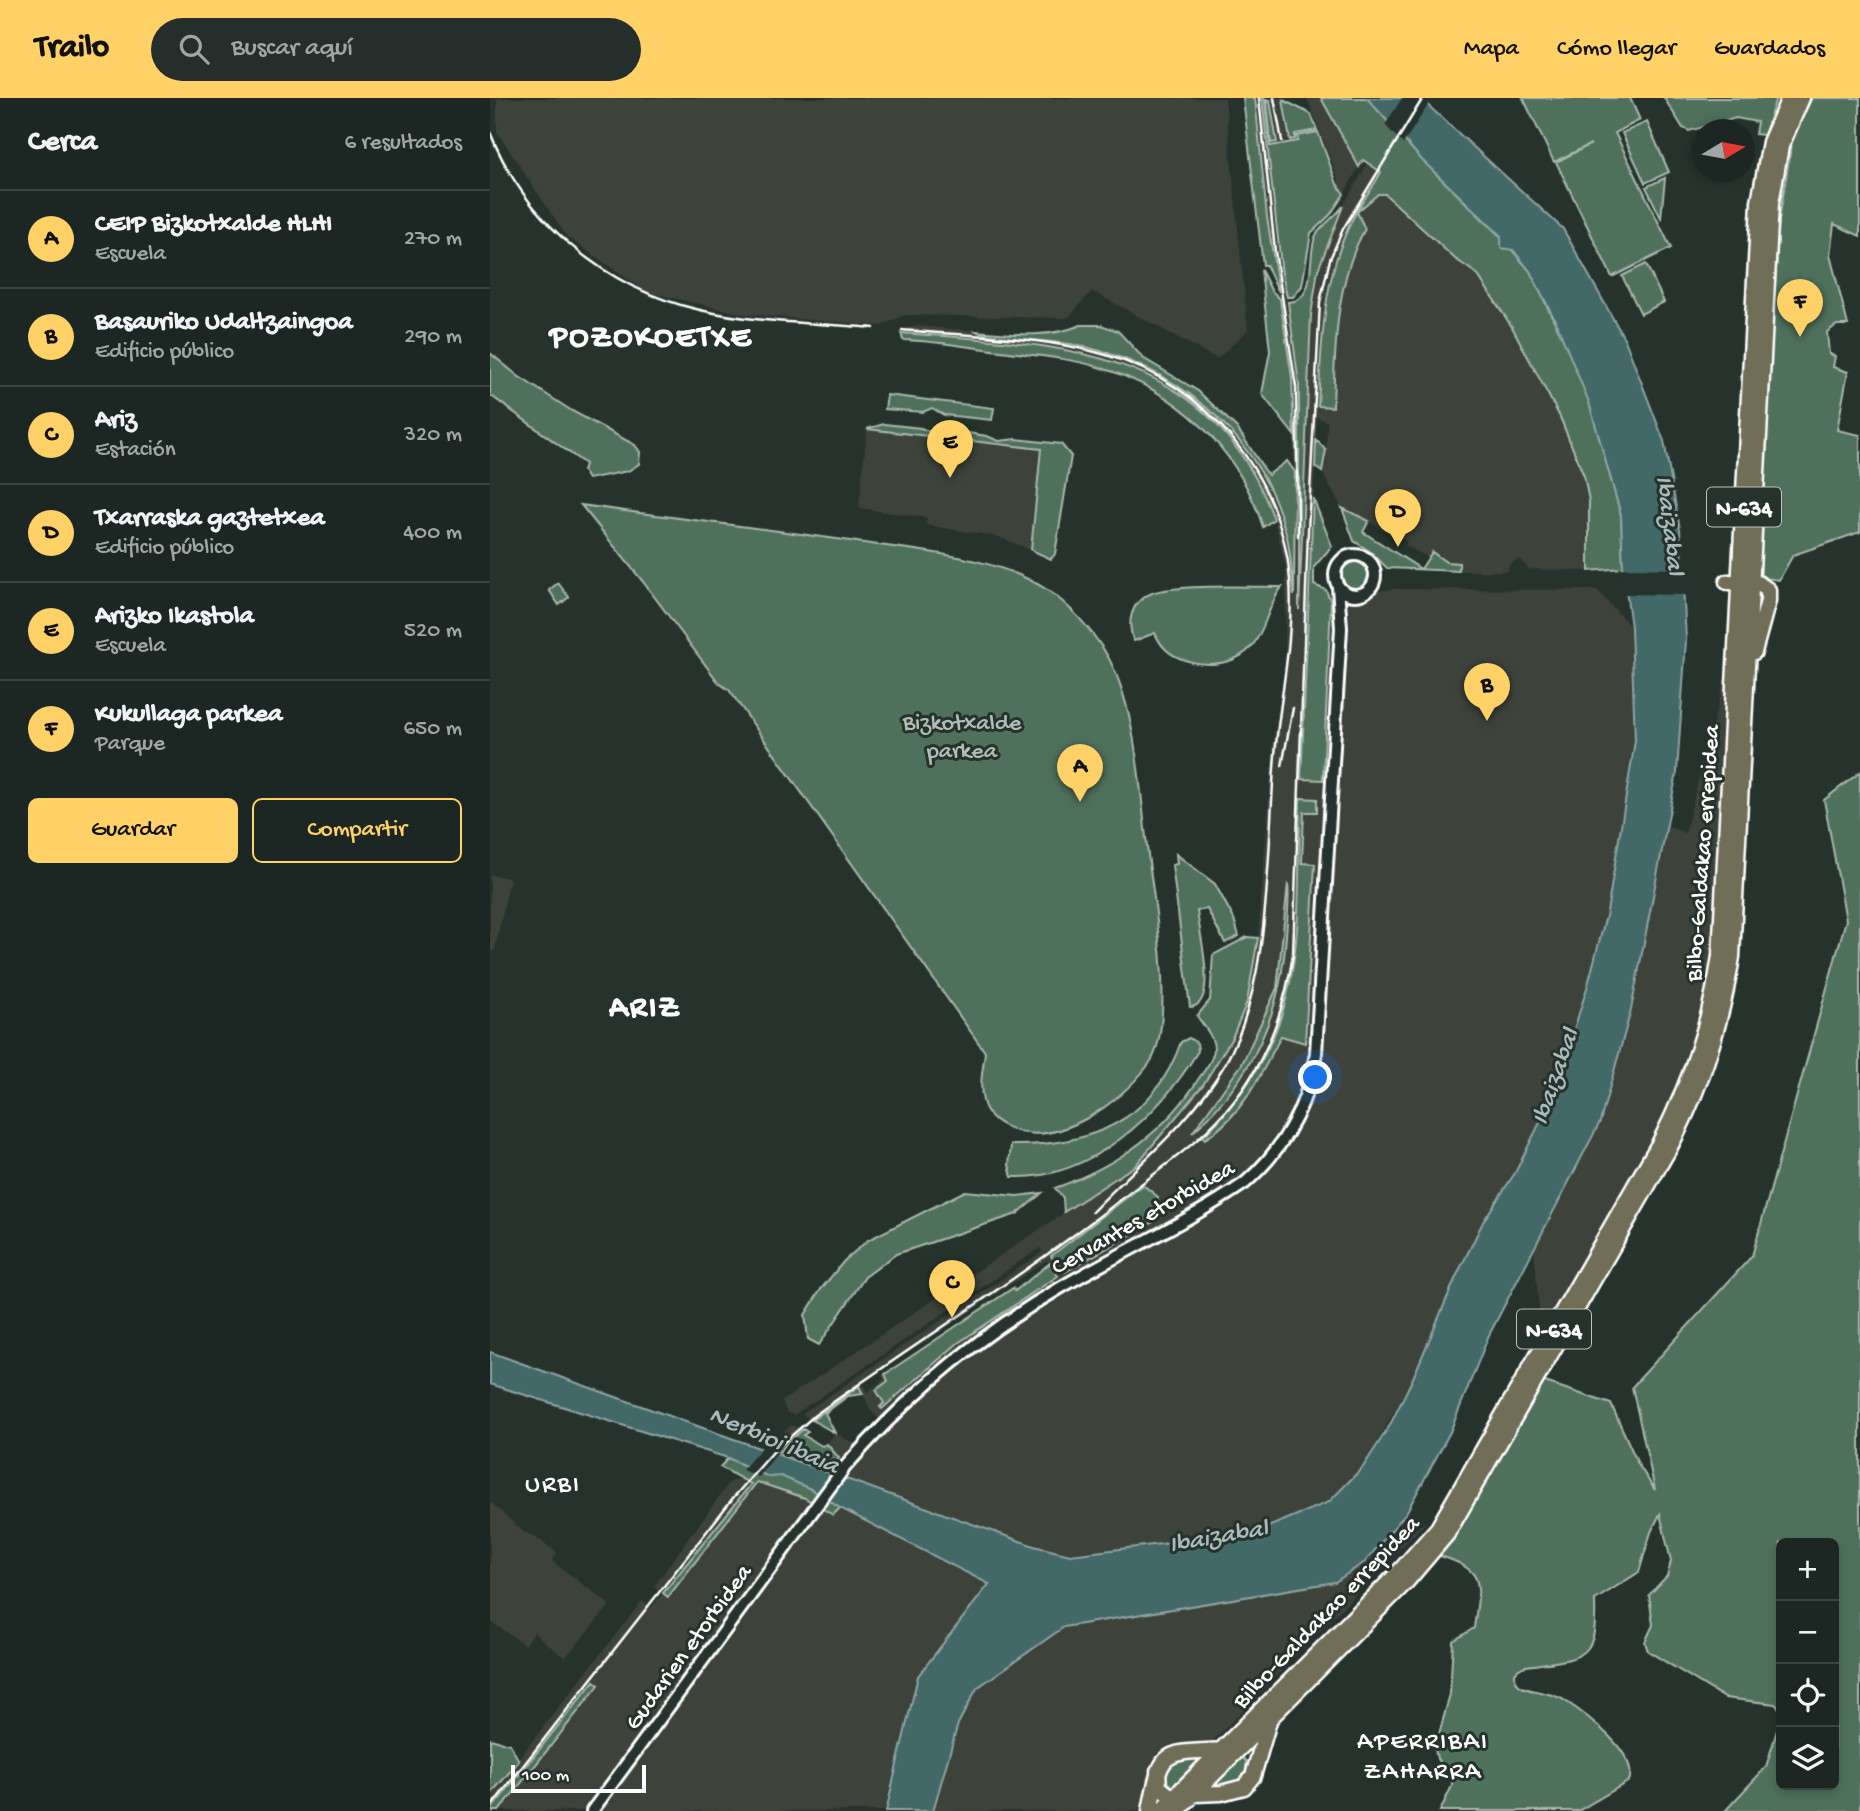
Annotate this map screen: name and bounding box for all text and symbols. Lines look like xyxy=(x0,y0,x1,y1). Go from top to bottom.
search box xyxy=(151,18,641,81)
text: Trailo xyxy=(35,30,109,68)
icon: search xyxy=(175,30,213,68)
text: Buscar aquí xyxy=(231,34,353,65)
text: Mapa xyxy=(1464,35,1519,64)
text: Cómo llegar xyxy=(1557,35,1676,64)
text: Guardados xyxy=(1714,35,1825,64)
north arrow xyxy=(1692,119,1755,182)
text: Cerca xyxy=(28,126,97,161)
text: 6 resultados xyxy=(345,130,462,157)
text: CEIP Bizkotxalde HLHI xyxy=(95,210,332,241)
text: A xyxy=(44,226,58,253)
text: 270 m xyxy=(404,226,462,253)
text: Escuela xyxy=(95,241,166,268)
pin: F xyxy=(1777,279,1823,337)
text: Basauriko Udaltzaingoa xyxy=(95,308,353,339)
district label: POZOKOETXE xyxy=(548,320,753,358)
text: B xyxy=(45,324,57,351)
text: 290 m xyxy=(404,324,462,351)
text: Edificio público xyxy=(95,339,234,366)
text: Ariz xyxy=(95,406,137,437)
pin: E xyxy=(927,420,973,478)
text: C xyxy=(45,422,57,449)
text: 320 m xyxy=(404,422,462,449)
text: Estación xyxy=(95,437,176,464)
water label: Ibaizabal xyxy=(1646,474,1689,578)
road number: N-634 xyxy=(1707,488,1781,526)
pin: D xyxy=(1375,489,1421,547)
text: Txarraska gaztetxea xyxy=(95,504,325,535)
text: D xyxy=(44,520,59,547)
text: 400 m xyxy=(403,520,462,547)
text: Edificio público xyxy=(95,535,234,562)
text: Arizko Ikastola xyxy=(95,602,254,633)
text: E xyxy=(44,618,58,645)
text: 520 m xyxy=(404,618,462,645)
text: Escuela xyxy=(95,633,166,660)
pin: B xyxy=(1464,663,1510,721)
text: Kukullaga parkea xyxy=(95,700,282,731)
park label: Bizkotxalde parkea xyxy=(902,710,1022,767)
text: F xyxy=(45,716,57,743)
text: 650 m xyxy=(403,716,462,743)
street label: Bilbo-Galdakao errepidea xyxy=(1681,723,1728,984)
text: Parque xyxy=(95,731,165,758)
pin: A xyxy=(1057,744,1103,802)
button: Guardar xyxy=(28,798,238,863)
button: Compartir xyxy=(252,798,462,863)
district label: ARIZ xyxy=(608,990,681,1028)
water label: Ibaizabal xyxy=(1526,1024,1589,1130)
your location xyxy=(1298,1060,1332,1094)
street label: Cervantes etorbidea xyxy=(1047,1154,1241,1283)
pin: C xyxy=(929,1260,975,1318)
road number: N-634 xyxy=(1517,1310,1591,1348)
water label: Nerbioi ibaia xyxy=(704,1401,844,1484)
district label: URBI xyxy=(525,1471,581,1502)
street label: Bilbo-Galdakao errepidea xyxy=(1227,1510,1428,1717)
water label: Ibaizabal xyxy=(1167,1514,1272,1562)
map controls xyxy=(1776,1538,1839,1790)
button: + xyxy=(1776,1538,1839,1601)
street label: Gudarien etorbidea xyxy=(620,1559,760,1737)
button: − xyxy=(1776,1601,1839,1664)
button: locate xyxy=(1776,1664,1839,1727)
button: layers xyxy=(1776,1727,1839,1790)
district label: APERRIBAI ZAHARRA xyxy=(1357,1728,1489,1789)
scale bar xyxy=(511,1762,646,1794)
text: 100 m xyxy=(522,1765,569,1788)

